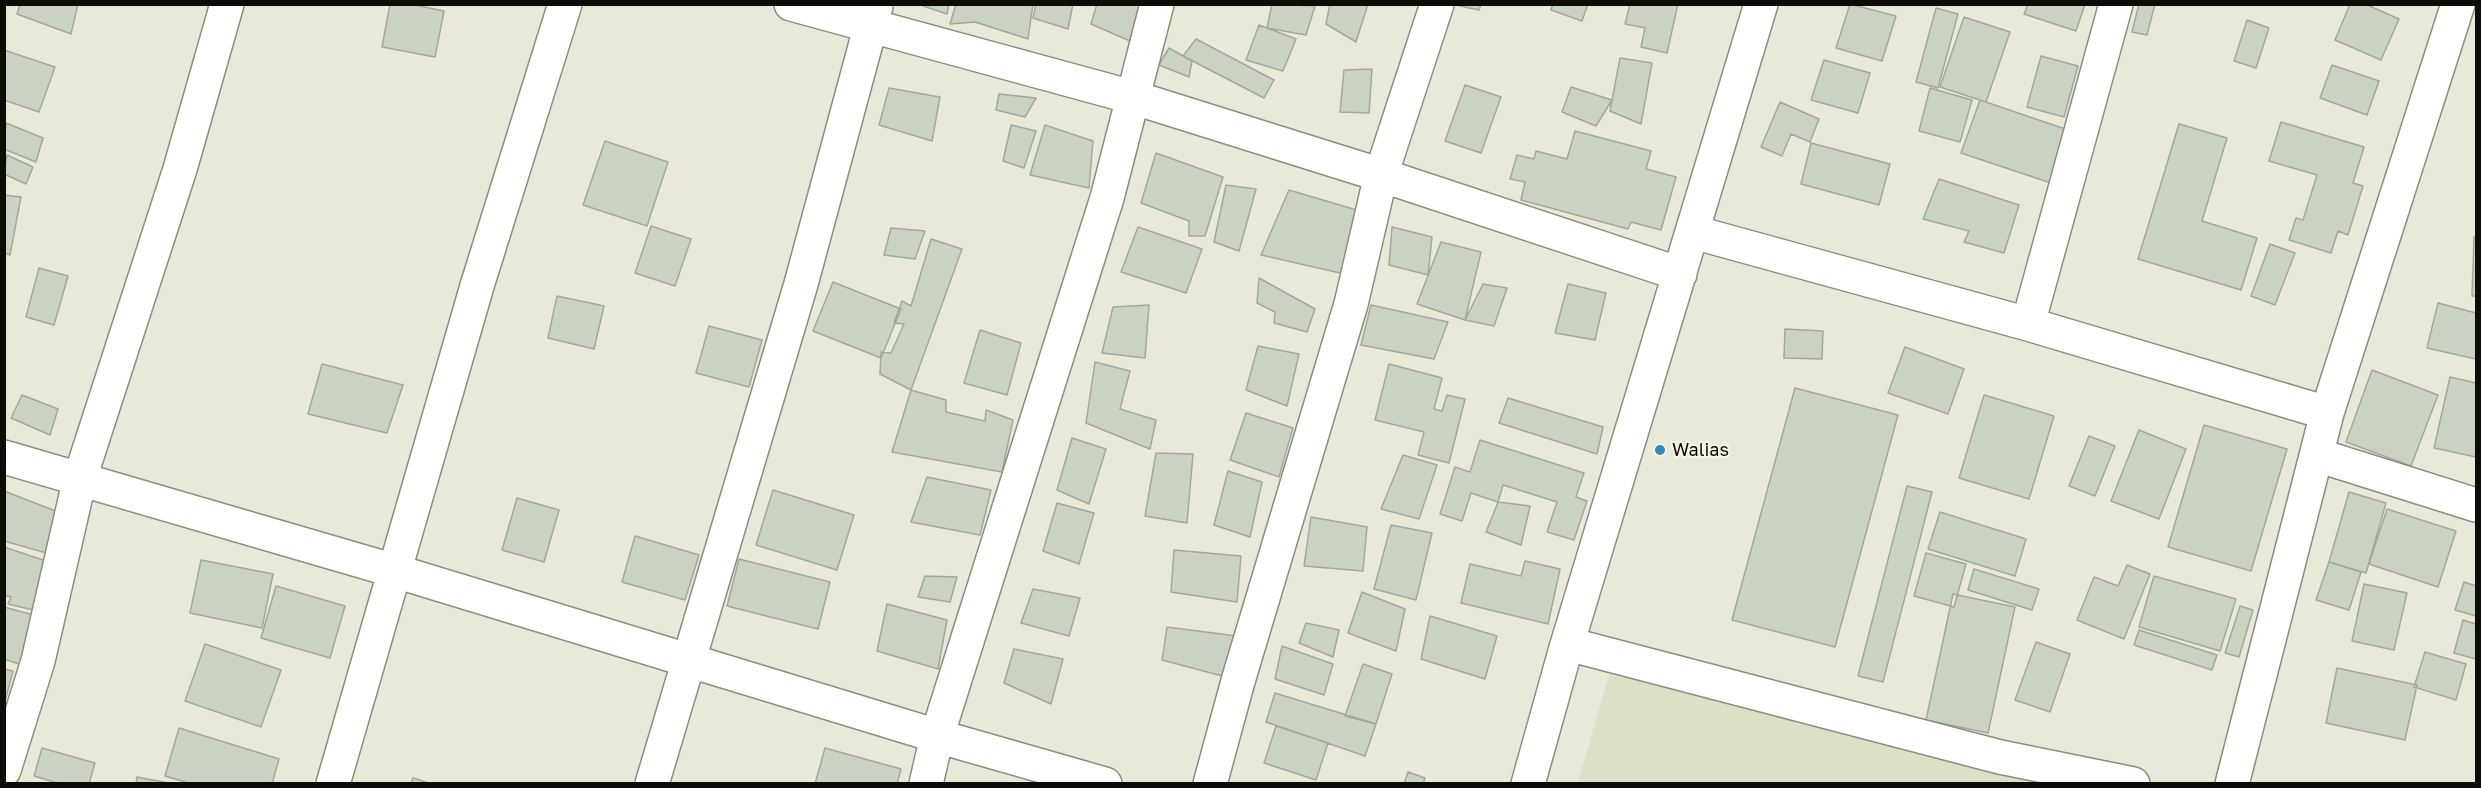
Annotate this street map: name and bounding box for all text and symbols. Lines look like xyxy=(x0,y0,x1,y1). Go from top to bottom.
place label: Walias xyxy=(1672,439,1729,461)
marker: Walias xyxy=(1653,443,1667,457)

